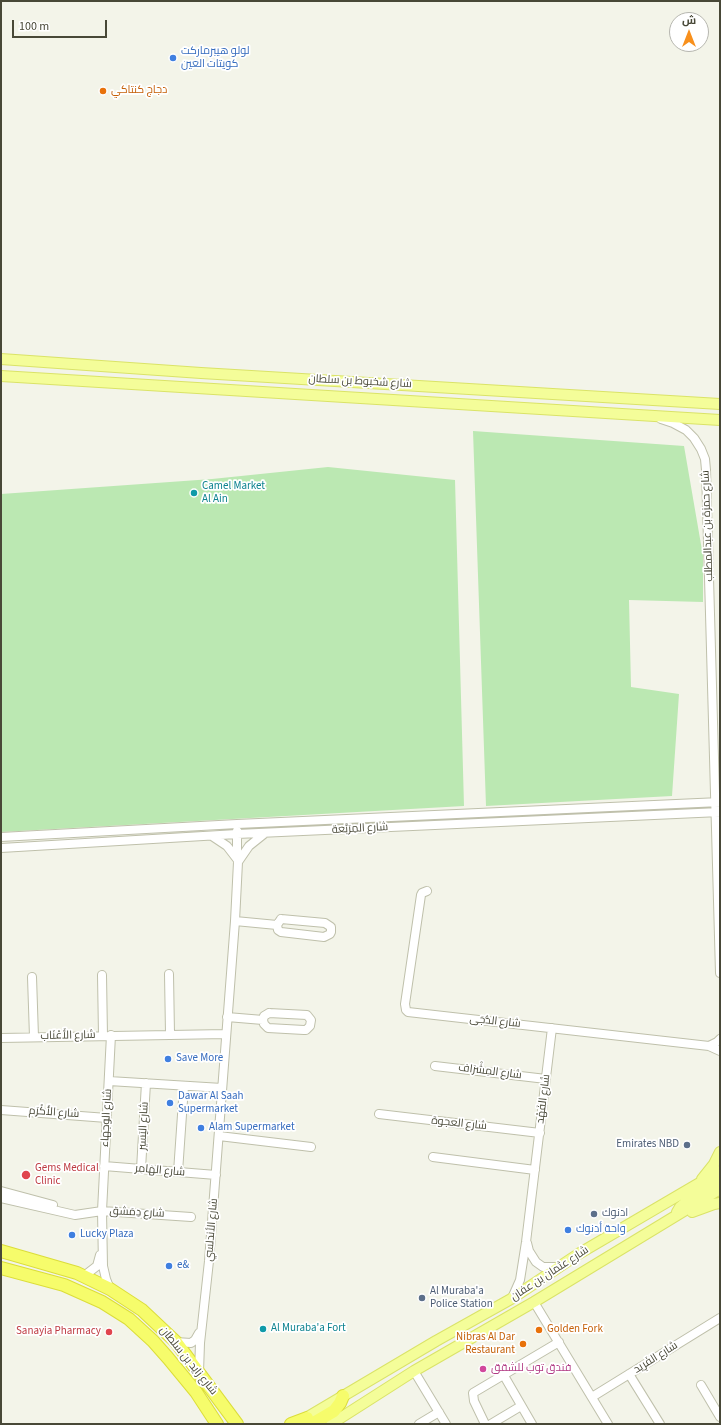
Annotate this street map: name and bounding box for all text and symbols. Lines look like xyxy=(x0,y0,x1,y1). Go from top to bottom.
scale bar xyxy=(14,12,109,38)
north arrow xyxy=(669,12,709,52)
text: ش xyxy=(682,13,696,28)
text: 100 m xyxy=(19,18,49,35)
place label: لولو هيبرماركت كويتات العين xyxy=(181,45,250,71)
marker: لولو هيبرماركت كويتات العين xyxy=(168,53,178,63)
place label: دجاج كنتاكي xyxy=(111,84,167,98)
marker: دجاج كنتاكي xyxy=(98,86,108,96)
street label: شارع شخبوط بن سلطان xyxy=(308,373,412,391)
street label: شارع حمزة بن عبدالمطلب xyxy=(699,470,717,582)
place label: Camel Market Al Ain xyxy=(202,480,265,506)
marker: Camel Market Al Ain xyxy=(189,488,199,498)
street label: شارع المِرَبَّعة xyxy=(331,821,389,837)
street label: شارع الدُّجَى xyxy=(469,1013,521,1031)
street label: شارع الأَعْنَاب xyxy=(40,1029,96,1043)
place label: Save More xyxy=(176,1052,223,1066)
marker: Save More xyxy=(163,1054,173,1064)
street label: شارع المِشْرَاف xyxy=(458,1062,522,1082)
street label: شارع الفَهْد xyxy=(534,1074,554,1124)
street label: شارع الوجهاء xyxy=(99,1088,115,1148)
place label: Dawar Al Saah Supermarket xyxy=(178,1090,244,1116)
marker: Dawar Al Saah Supermarket xyxy=(165,1098,175,1108)
street label: شارع اليَسير xyxy=(136,1101,152,1151)
street label: شارع الأَكْرَم xyxy=(28,1105,80,1121)
street label: شارع العجوة xyxy=(431,1115,487,1133)
place label: Alam Supermarket xyxy=(209,1121,295,1135)
marker: Alam Supermarket xyxy=(196,1123,206,1133)
place label: Emirates NBD xyxy=(616,1138,679,1152)
marker: Emirates NBD xyxy=(682,1140,692,1150)
place label: Gems Medical Clinic xyxy=(35,1162,99,1188)
street label: شارع الهَامِر xyxy=(134,1162,186,1180)
marker: Gems Medical Clinic xyxy=(20,1169,32,1181)
street label: شارع الأندلسي xyxy=(203,1198,221,1262)
street label: شارع دِمَشق xyxy=(109,1205,165,1221)
place label: ادنوك xyxy=(602,1207,628,1221)
marker: ادنوك xyxy=(589,1209,599,1219)
place label: واحة أدنوك xyxy=(576,1223,626,1237)
marker: واحة أدنوك xyxy=(563,1225,573,1235)
place label: Lucky Plaza xyxy=(80,1228,134,1242)
marker: Lucky Plaza xyxy=(67,1230,77,1240)
street label: شارع عثمان بن عفان xyxy=(509,1244,591,1304)
place label: e& xyxy=(177,1259,189,1273)
marker: e& xyxy=(164,1261,174,1271)
place label: Al Muraba'a Police Station xyxy=(430,1285,493,1311)
marker: Al Muraba'a Police Station xyxy=(417,1293,427,1303)
place label: Al Muraba'a Fort xyxy=(271,1322,346,1336)
place label: Golden Fork xyxy=(547,1323,603,1337)
street label: شارع زايد بن سلطان xyxy=(156,1324,220,1398)
marker: Al Muraba'a Fort xyxy=(258,1324,268,1334)
place label: Sanayia Pharmacy xyxy=(16,1325,101,1339)
marker: Golden Fork xyxy=(534,1325,544,1335)
marker: Sanayia Pharmacy xyxy=(104,1327,114,1337)
place label: Nibras Al Dar Restaurant xyxy=(456,1331,515,1357)
marker: Nibras Al Dar Restaurant xyxy=(518,1339,528,1349)
street label: شارع الفَرِيد xyxy=(632,1339,680,1377)
place label: فندق توب للشقق xyxy=(491,1362,571,1376)
marker: فندق توب للشقق xyxy=(478,1364,488,1374)

